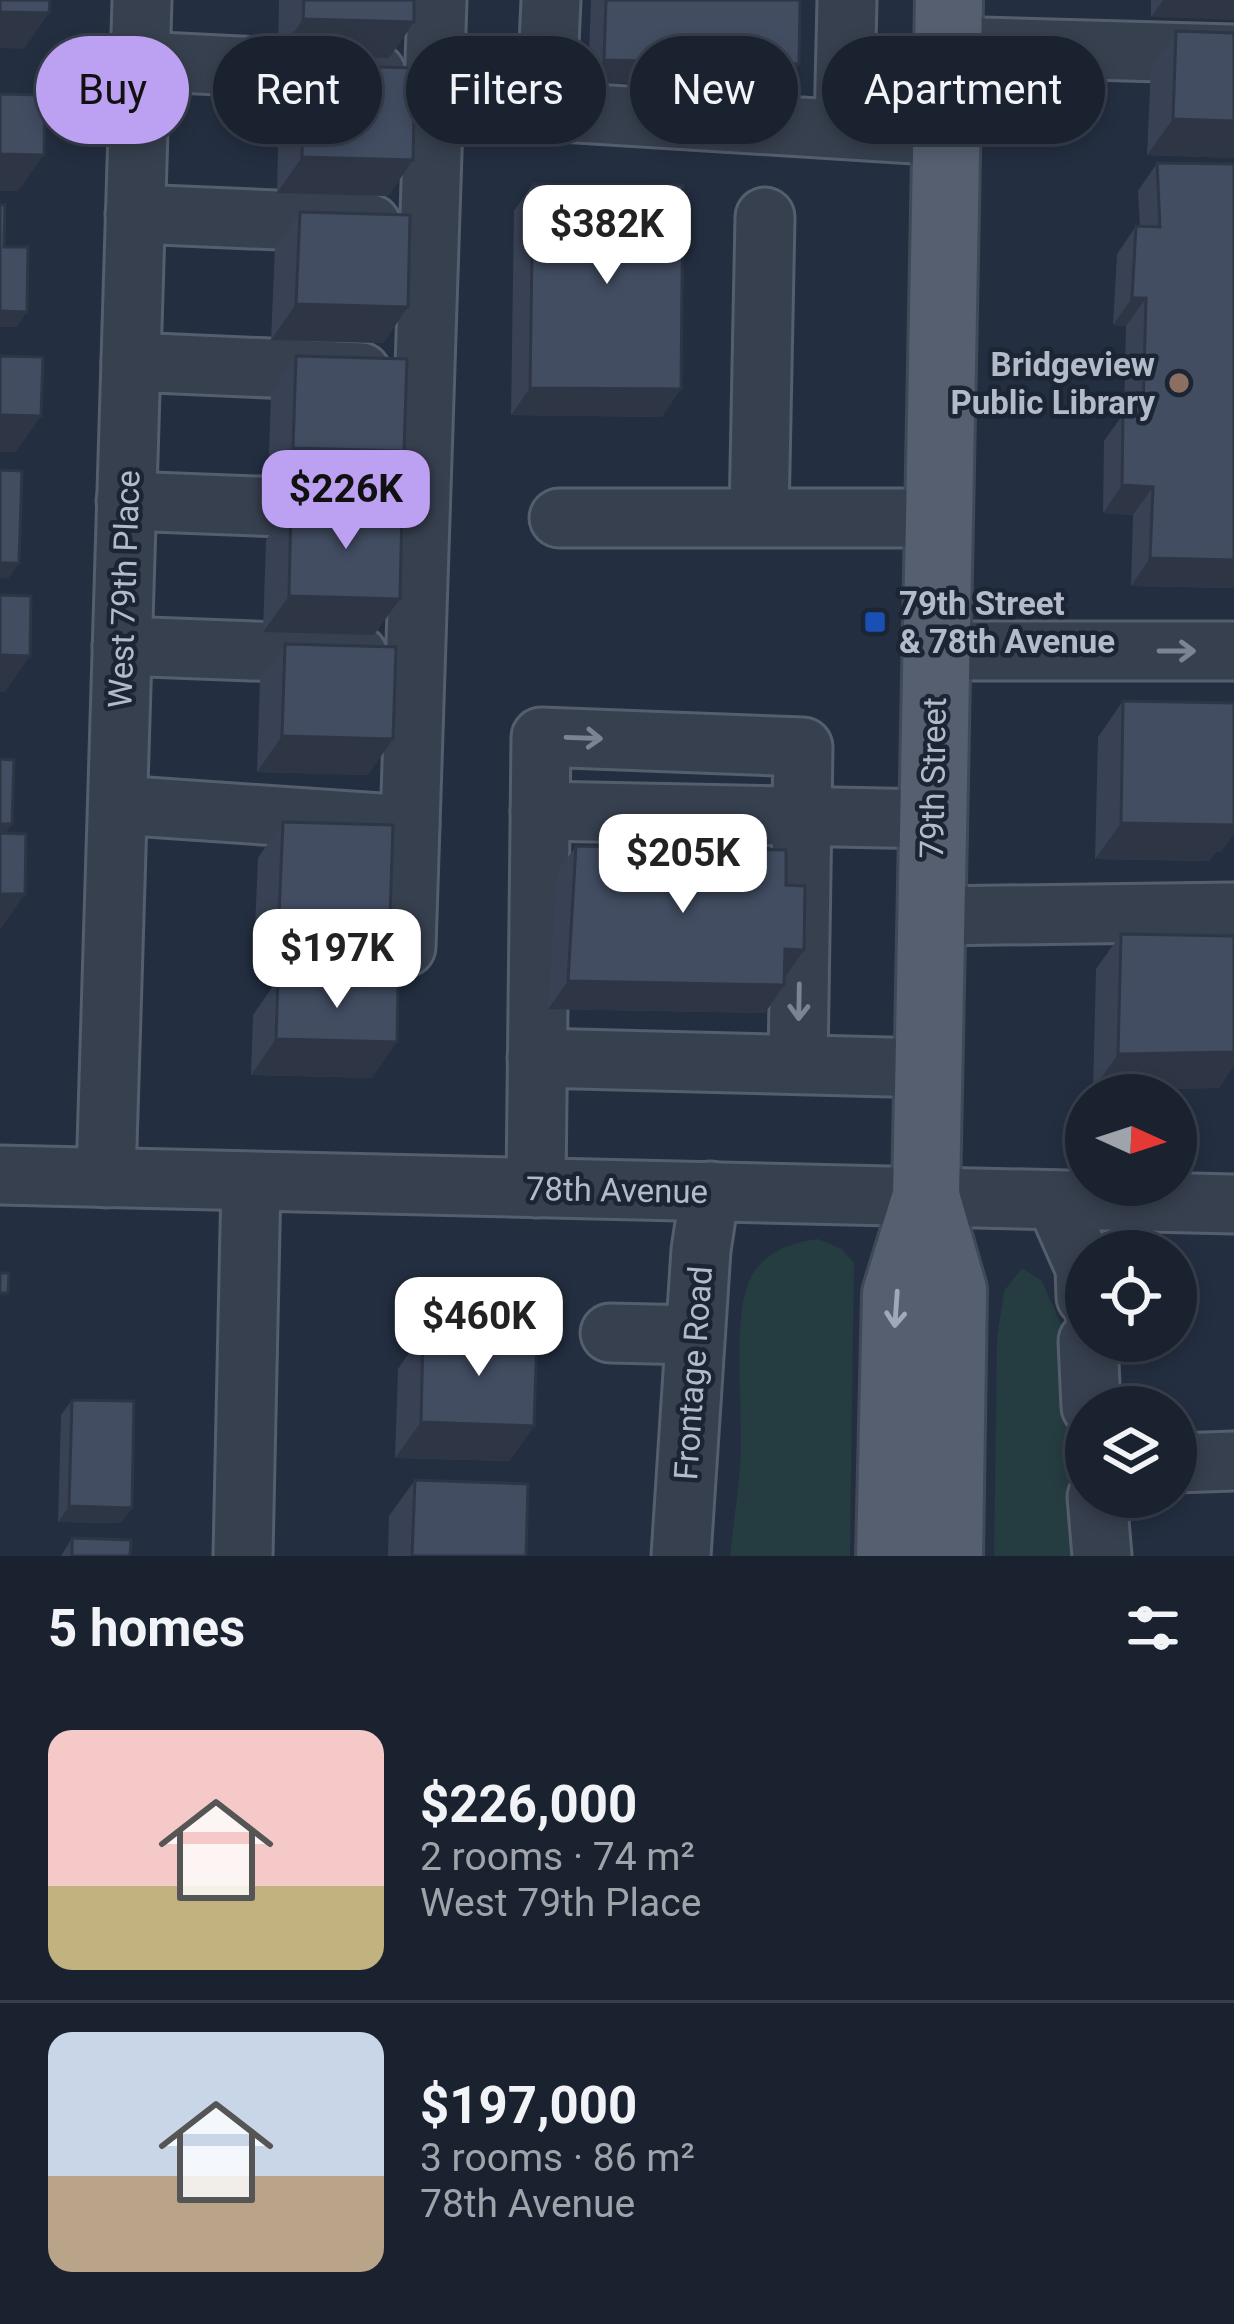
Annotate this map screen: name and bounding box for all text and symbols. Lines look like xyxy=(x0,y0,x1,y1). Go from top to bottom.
chip: Buy xyxy=(36,36,189,144)
chip: Rent xyxy=(213,36,382,144)
chip: Filters xyxy=(406,36,606,144)
chip: New xyxy=(630,36,798,144)
chip: Apartment xyxy=(822,36,1105,144)
pin: $382K xyxy=(523,185,691,287)
text: $382K xyxy=(550,201,664,247)
place label: Bridgeview Public Library xyxy=(950,345,1155,422)
marker: Bridgeview Public Library xyxy=(1166,370,1192,396)
pin: $226K xyxy=(262,450,430,552)
text: $226K xyxy=(289,466,403,512)
street label: West 79th Place xyxy=(100,469,148,709)
place label: 79th Street & 78th Avenue xyxy=(899,584,1115,661)
marker: 79th Street & 78th Avenue xyxy=(862,609,888,635)
one-way arrow xyxy=(1157,640,1196,662)
street label: 79th Street xyxy=(912,697,954,859)
one-way arrow xyxy=(564,727,603,750)
pin: $205K xyxy=(599,814,767,916)
text: $205K xyxy=(626,830,740,876)
pin: $197K xyxy=(253,909,421,1011)
text: $197K xyxy=(280,925,394,971)
one-way arrow xyxy=(788,982,810,1021)
north arrow xyxy=(1065,1074,1197,1206)
map controls xyxy=(1065,1074,1197,1518)
street label: 78th Avenue xyxy=(526,1169,708,1211)
button: locate xyxy=(1065,1230,1197,1362)
street label: Frontage Road xyxy=(666,1265,720,1481)
pin: $460K xyxy=(395,1277,563,1379)
one-way arrow xyxy=(885,1289,908,1328)
text: $460K xyxy=(422,1293,536,1339)
button: layers xyxy=(1065,1386,1197,1518)
icon: filters xyxy=(1120,1595,1186,1661)
text: 5 homes xyxy=(48,1599,245,1658)
text: $226,000 xyxy=(420,1775,637,1834)
icon: home xyxy=(144,1778,288,1922)
text: 2 rooms · 74 m² xyxy=(420,1834,695,1880)
text: West 79th Place xyxy=(420,1880,701,1926)
text: $197,000 xyxy=(420,2076,637,2135)
icon: home xyxy=(144,2080,288,2224)
text: 3 rooms · 86 m² xyxy=(420,2135,695,2181)
text: 78th Avenue xyxy=(420,2181,635,2227)

